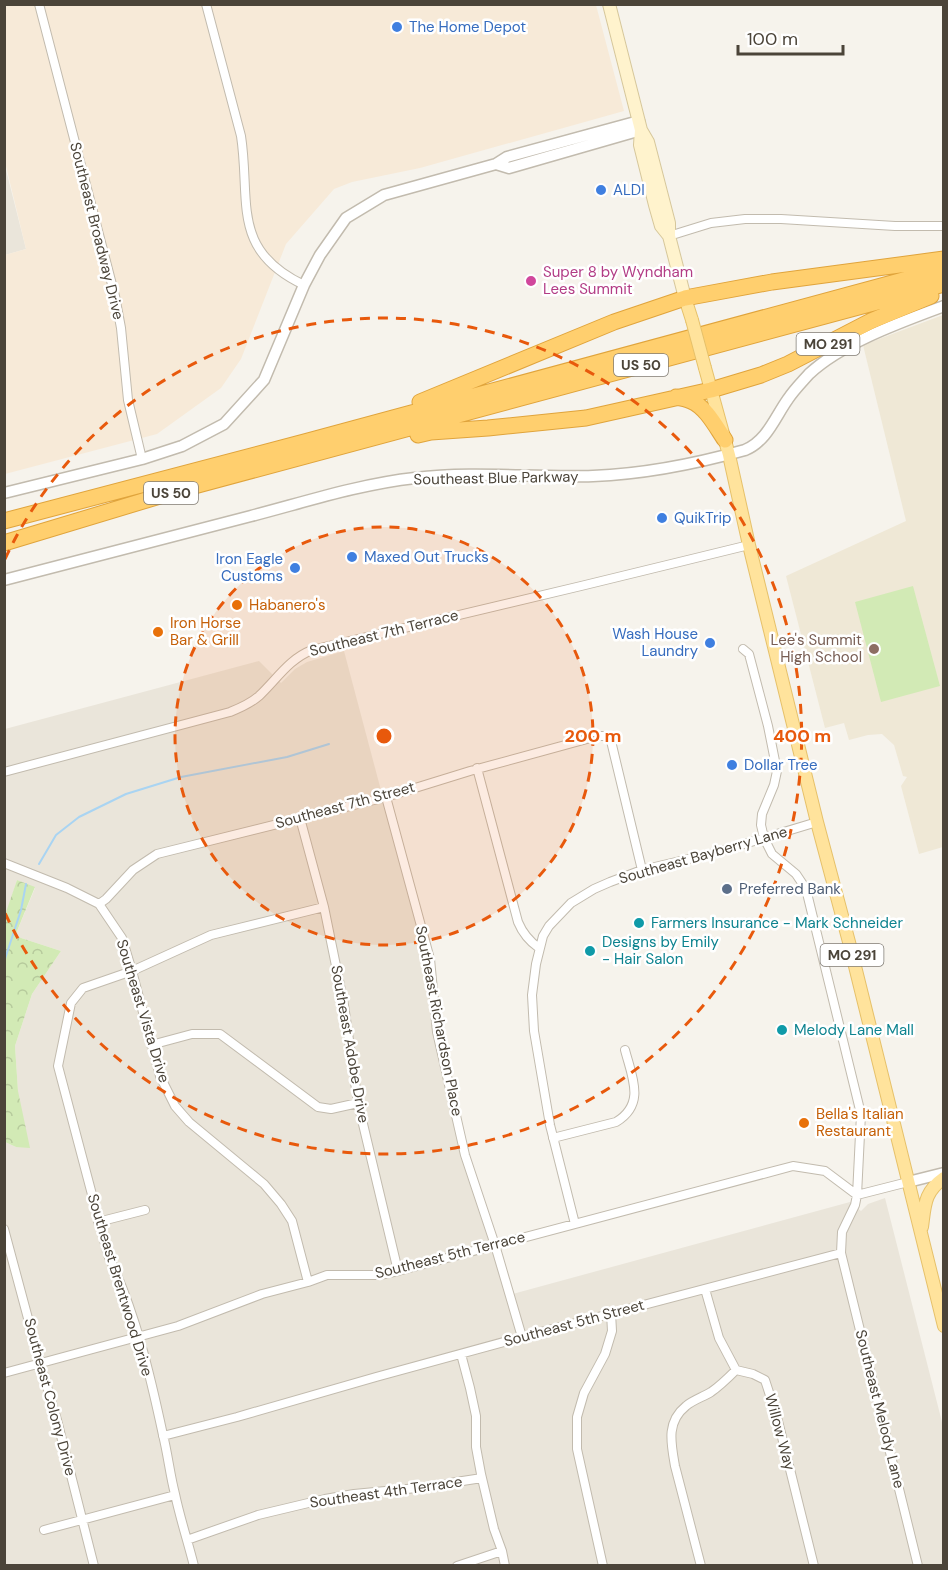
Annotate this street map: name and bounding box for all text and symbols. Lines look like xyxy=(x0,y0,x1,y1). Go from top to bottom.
place label: The Home Depot xyxy=(409,17,526,37)
scale bar xyxy=(738,18,843,56)
marker: The Home Depot xyxy=(390,20,404,34)
text: 100 m xyxy=(747,27,798,51)
street label: Southeast Broadway Drive xyxy=(65,140,129,322)
place label: ALDI xyxy=(613,180,645,200)
marker: ALDI xyxy=(594,183,608,197)
place label: Super 8 by Wyndham Lees Summit xyxy=(543,262,693,299)
marker: Super 8 by Wyndham Lees Summit xyxy=(524,274,538,288)
road number: MO 291 xyxy=(796,333,860,355)
road number: US 50 xyxy=(614,354,668,376)
street label: Southeast Blue Parkway xyxy=(413,467,579,489)
road number: US 50 xyxy=(144,482,198,504)
place label: QuikTrip xyxy=(674,508,731,528)
marker: QuikTrip xyxy=(655,511,669,525)
place label: Maxed Out Trucks xyxy=(364,547,489,567)
place label: Iron Eagle Customs xyxy=(216,549,283,586)
marker: Maxed Out Trucks xyxy=(345,550,359,564)
marker: Iron Eagle Customs xyxy=(288,561,302,575)
place label: Habanero's xyxy=(249,595,326,615)
marker: Habanero's xyxy=(230,598,244,612)
street label: Southeast 7th Terrace xyxy=(307,605,461,661)
place label: Iron Horse Bar & Grill xyxy=(170,613,241,650)
place label: Wash House Laundry xyxy=(612,624,699,661)
marker: Iron Horse Bar & Grill xyxy=(151,625,165,639)
place label: Lee's Summit High School xyxy=(771,630,862,667)
marker: Wash House Laundry xyxy=(703,636,717,650)
marker: Lee's Summit High School xyxy=(867,642,881,656)
text: 200 m xyxy=(565,724,621,748)
text: 400 m xyxy=(773,724,831,748)
centre of rings xyxy=(374,726,394,746)
place label: Dollar Tree xyxy=(744,755,817,775)
marker: Dollar Tree xyxy=(725,758,739,772)
street label: Southeast 7th Street xyxy=(273,777,417,833)
street label: Southeast Bayberry Lane xyxy=(616,821,790,889)
place label: Preferred Bank xyxy=(739,879,841,899)
marker: Preferred Bank xyxy=(720,882,734,896)
place label: Farmers Insurance - Mark Schneider xyxy=(651,913,903,933)
marker: Farmers Insurance - Mark Schneider xyxy=(632,916,646,930)
street label: Southeast Richardson Place xyxy=(411,924,467,1118)
place label: Designs by Emily - Hair Salon xyxy=(602,932,719,969)
street label: Southeast Vista Drive xyxy=(112,937,174,1085)
marker: Designs by Emily - Hair Salon xyxy=(583,944,597,958)
road number: MO 291 xyxy=(820,944,884,966)
street label: Southeast Adobe Drive xyxy=(326,964,374,1124)
place label: Melody Lane Mall xyxy=(794,1020,914,1040)
marker: Melody Lane Mall xyxy=(775,1023,789,1037)
place label: Bella's Italian Restaurant xyxy=(816,1104,904,1141)
marker: Bella's Italian Restaurant xyxy=(797,1116,811,1130)
street label: Southeast Brentwood Drive xyxy=(83,1191,157,1379)
street label: Southeast 5th Terrace xyxy=(373,1227,527,1283)
street label: Southeast 5th Street xyxy=(502,1295,647,1351)
street label: Southeast Colony Drive xyxy=(19,1316,81,1478)
street label: Southeast Melody Lane xyxy=(851,1328,909,1490)
street label: Willow Way xyxy=(760,1391,800,1473)
street label: Southeast 4th Terrace xyxy=(308,1471,464,1513)

